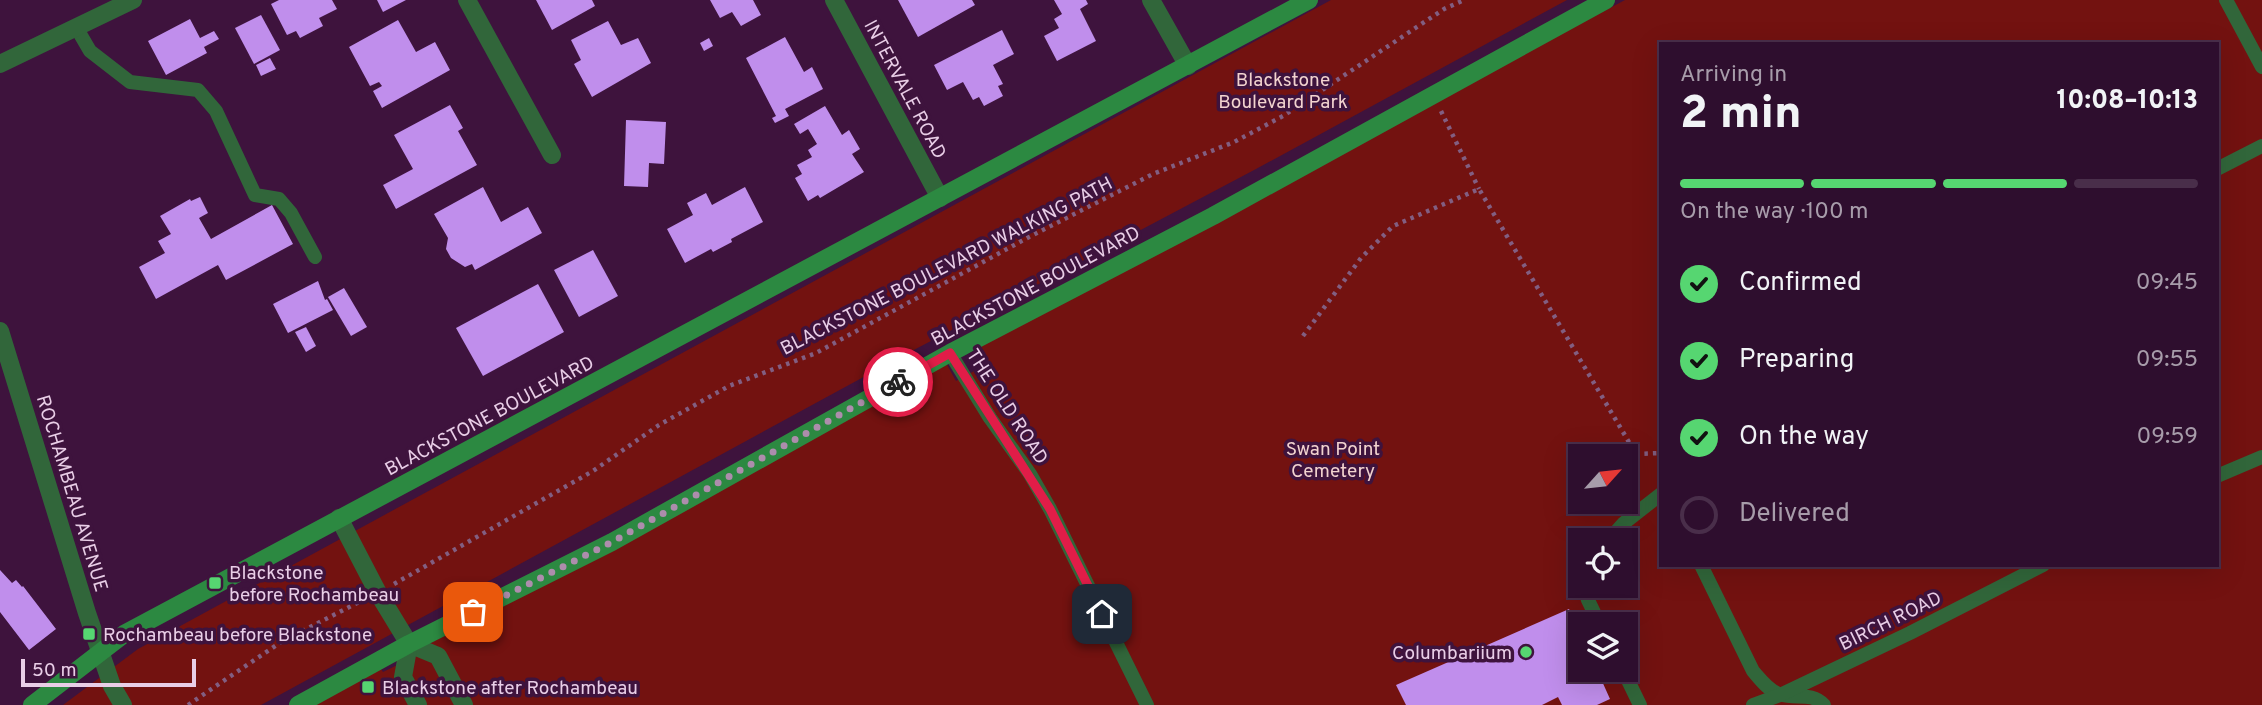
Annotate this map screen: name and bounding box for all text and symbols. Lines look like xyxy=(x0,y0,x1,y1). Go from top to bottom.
street label: INTERVALE ROAD xyxy=(858,16,951,164)
text: Arriving in xyxy=(1680,61,1787,90)
park label: Blackstone Boulevard Park xyxy=(1218,69,1348,115)
text: 10:08–10:13 xyxy=(2057,85,2198,118)
text: 2 min xyxy=(1680,86,1802,145)
street label: BLACKSTONE BOULEVARD WALKING PATH xyxy=(776,171,1116,359)
text: On the way · 100 m xyxy=(1680,198,1869,227)
street label: BLACKSTONE BOULEVARD xyxy=(927,220,1143,350)
icon: check xyxy=(1680,265,1718,303)
text: Confirmed xyxy=(1739,267,1862,300)
text: 09:45 xyxy=(2136,269,2198,298)
icon: check xyxy=(1680,342,1718,380)
text: Preparing xyxy=(1739,344,1854,377)
street label: THE OLD ROAD xyxy=(960,345,1053,469)
text: 09:55 xyxy=(2136,346,2198,375)
courier xyxy=(863,347,933,417)
street label: BLACKSTONE BOULEVARD xyxy=(381,351,599,482)
icon: bike xyxy=(879,363,917,401)
street label: ROCHAMBEAU AVENUE xyxy=(30,392,112,595)
icon: check xyxy=(1680,419,1718,457)
text: On the way xyxy=(1739,421,1869,454)
text: 09:59 xyxy=(2137,423,2198,452)
park label: Swan Point Cemetery xyxy=(1286,438,1380,484)
north arrow xyxy=(1568,444,1638,514)
map controls xyxy=(1568,444,1638,682)
text: Delivered xyxy=(1739,498,1850,531)
button: locate xyxy=(1568,528,1638,598)
place label: Blackstone before Rochambeau xyxy=(229,562,399,608)
marker: Blackstone before Rochambeau xyxy=(207,575,223,591)
pin xyxy=(443,582,503,642)
pin xyxy=(1072,584,1132,644)
street label: BIRCH ROAD xyxy=(1836,587,1946,657)
icon: bag xyxy=(454,593,492,631)
icon: home xyxy=(1083,595,1121,633)
button: layers xyxy=(1568,612,1638,682)
place label: Rochambeau before Blackstone xyxy=(103,624,372,648)
marker: Rochambeau before Blackstone xyxy=(81,626,97,642)
place label: Columbariium xyxy=(1392,642,1512,666)
marker: Columbariium xyxy=(1518,644,1534,660)
scale bar xyxy=(21,656,196,688)
text: 50 m xyxy=(32,659,77,683)
place label: Blackstone after Rochambeau xyxy=(382,677,638,701)
marker: Blackstone after Rochambeau xyxy=(360,679,376,695)

